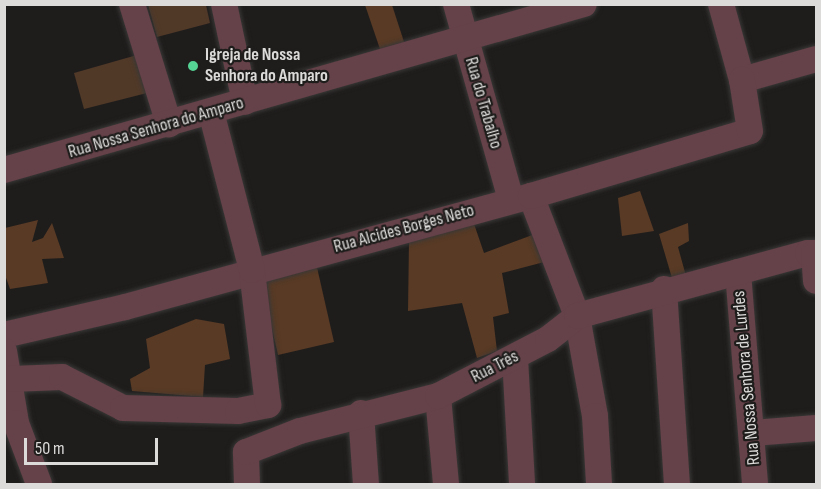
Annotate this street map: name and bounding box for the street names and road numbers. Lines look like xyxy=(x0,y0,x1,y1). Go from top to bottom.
street label: Rua do Trabalho xyxy=(460,55,506,151)
street label: Rua Nossa Senhora do Amparo xyxy=(66,93,246,163)
street label: Rua Alcides Borges Neto xyxy=(331,200,477,258)
street label: Rua Nossa Senhora de Lurdes xyxy=(729,290,765,466)
street label: Rua Três xyxy=(468,346,522,388)

